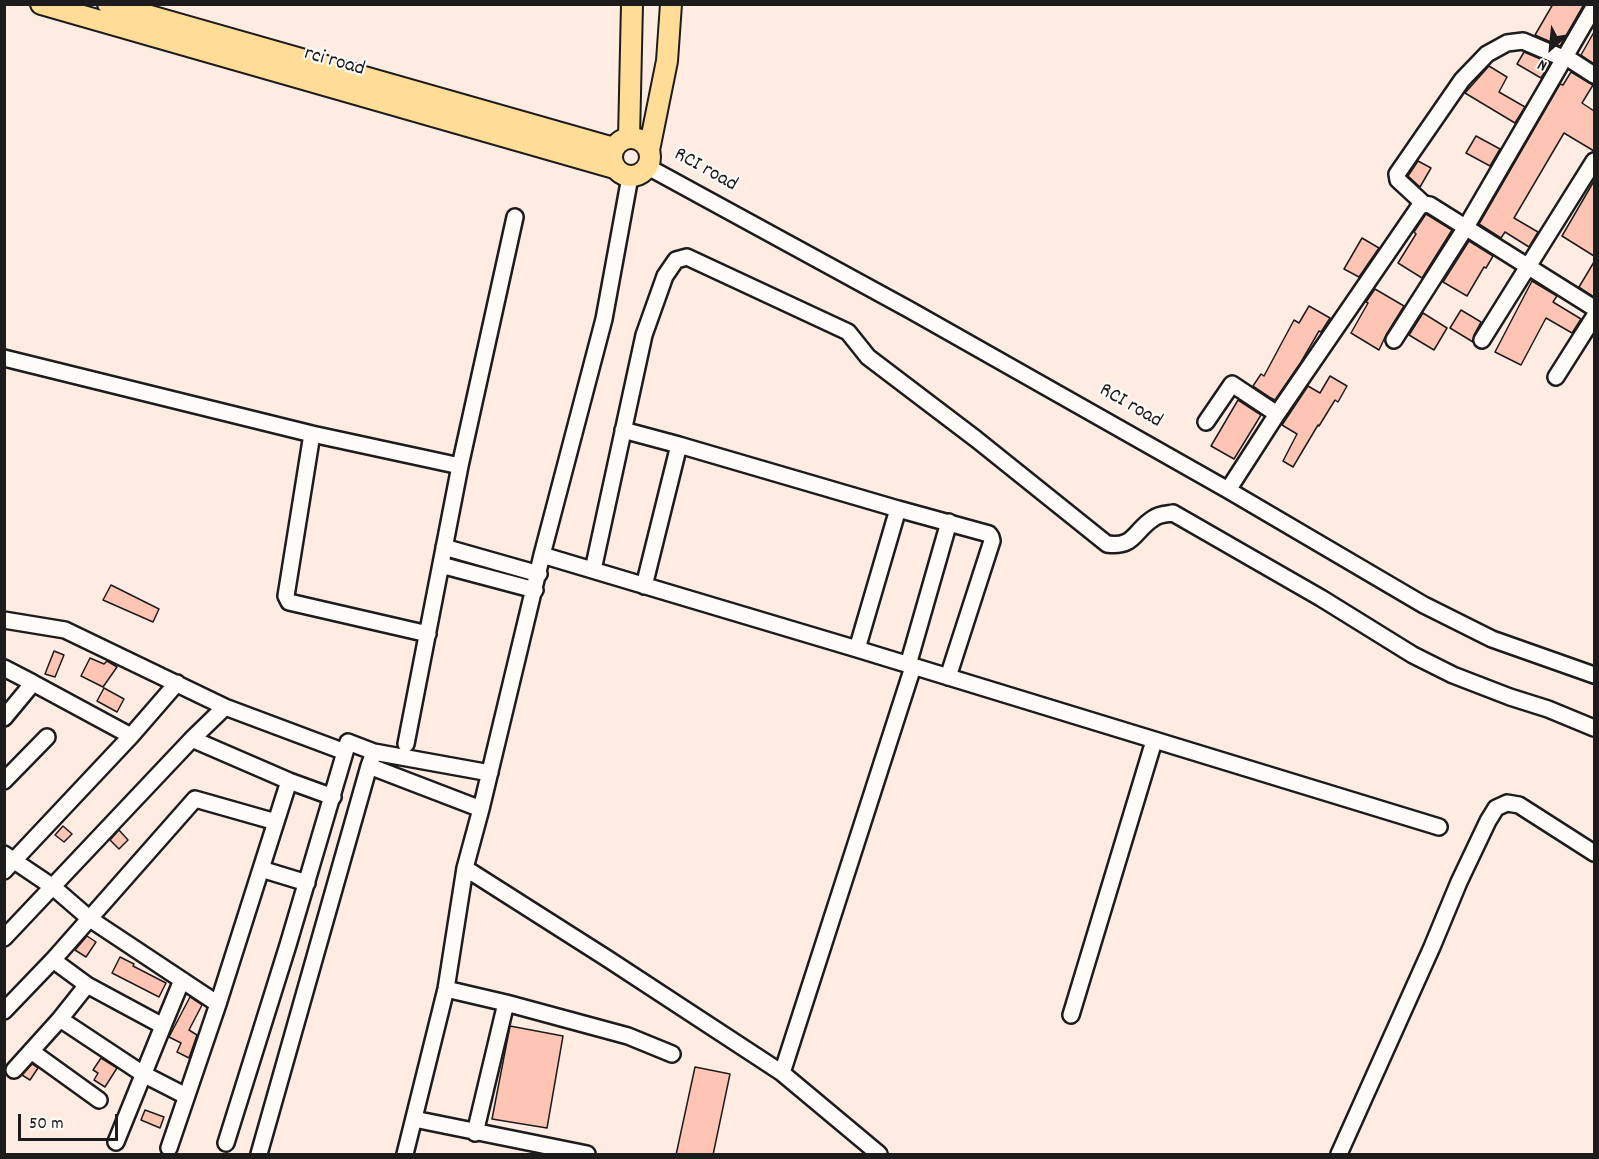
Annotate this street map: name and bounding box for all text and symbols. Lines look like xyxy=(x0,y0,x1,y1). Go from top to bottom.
north arrow xyxy=(1521,18,1581,78)
street label: rci road xyxy=(301,42,367,84)
text: N xyxy=(1534,52,1551,77)
street label: RCI road xyxy=(669,143,741,199)
street label: RCI road xyxy=(1094,379,1166,435)
scale bar xyxy=(21,1102,122,1140)
text: 50 m xyxy=(29,1112,64,1137)

